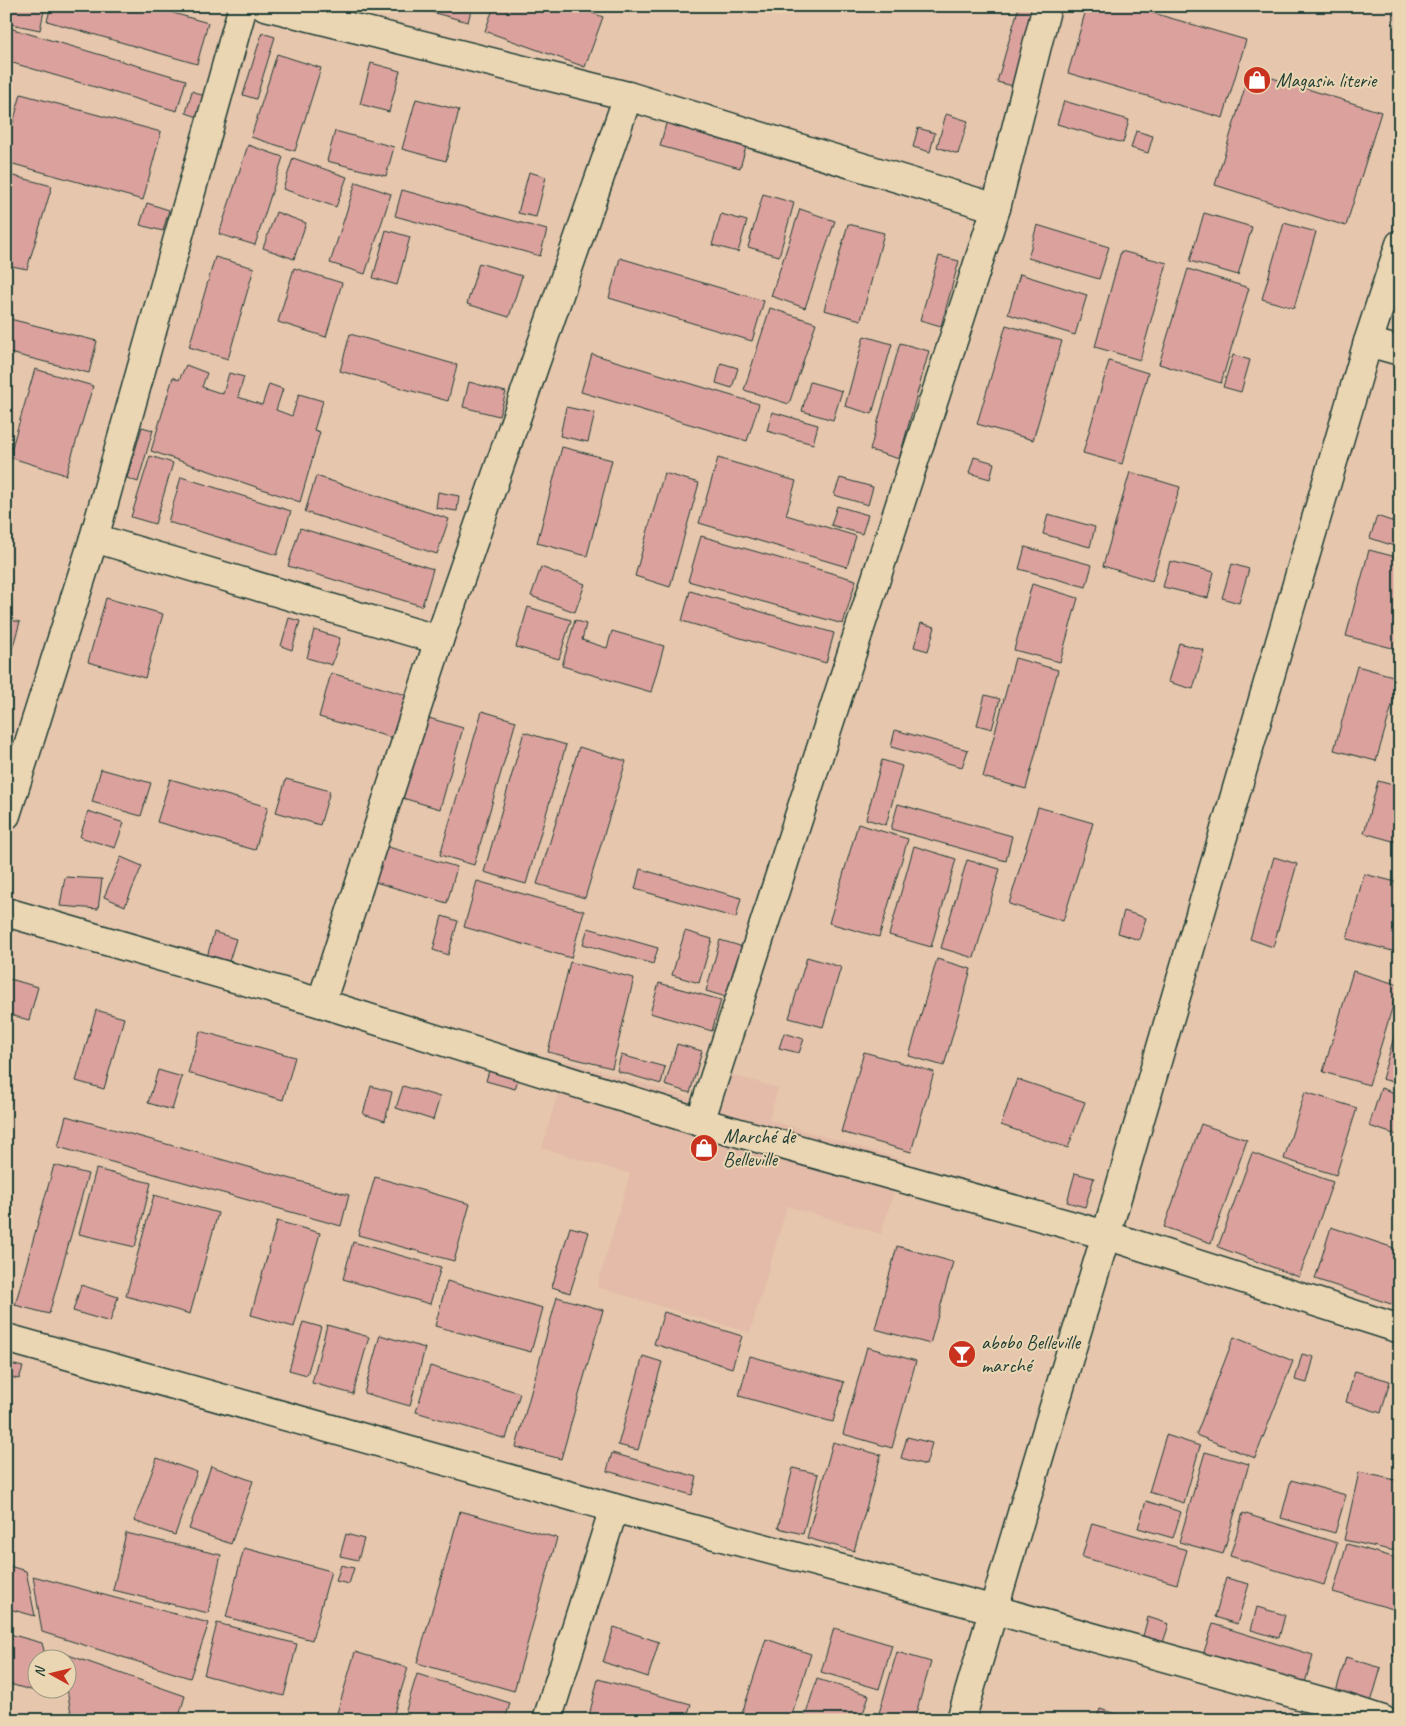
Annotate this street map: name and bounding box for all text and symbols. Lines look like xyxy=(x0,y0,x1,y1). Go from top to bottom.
shop icon: Magasin literie xyxy=(1242,65,1272,95)
place label: Magasin literie xyxy=(1276,68,1378,93)
place label: Marché de Belleville xyxy=(723,1124,797,1172)
shop icon: Marché de Belleville xyxy=(689,1133,719,1163)
place label: abobo Belleville marché xyxy=(981,1330,1081,1378)
bar icon: abobo Belleville marché xyxy=(947,1339,977,1369)
north arrow xyxy=(28,1648,78,1698)
text: N xyxy=(31,1664,49,1678)

